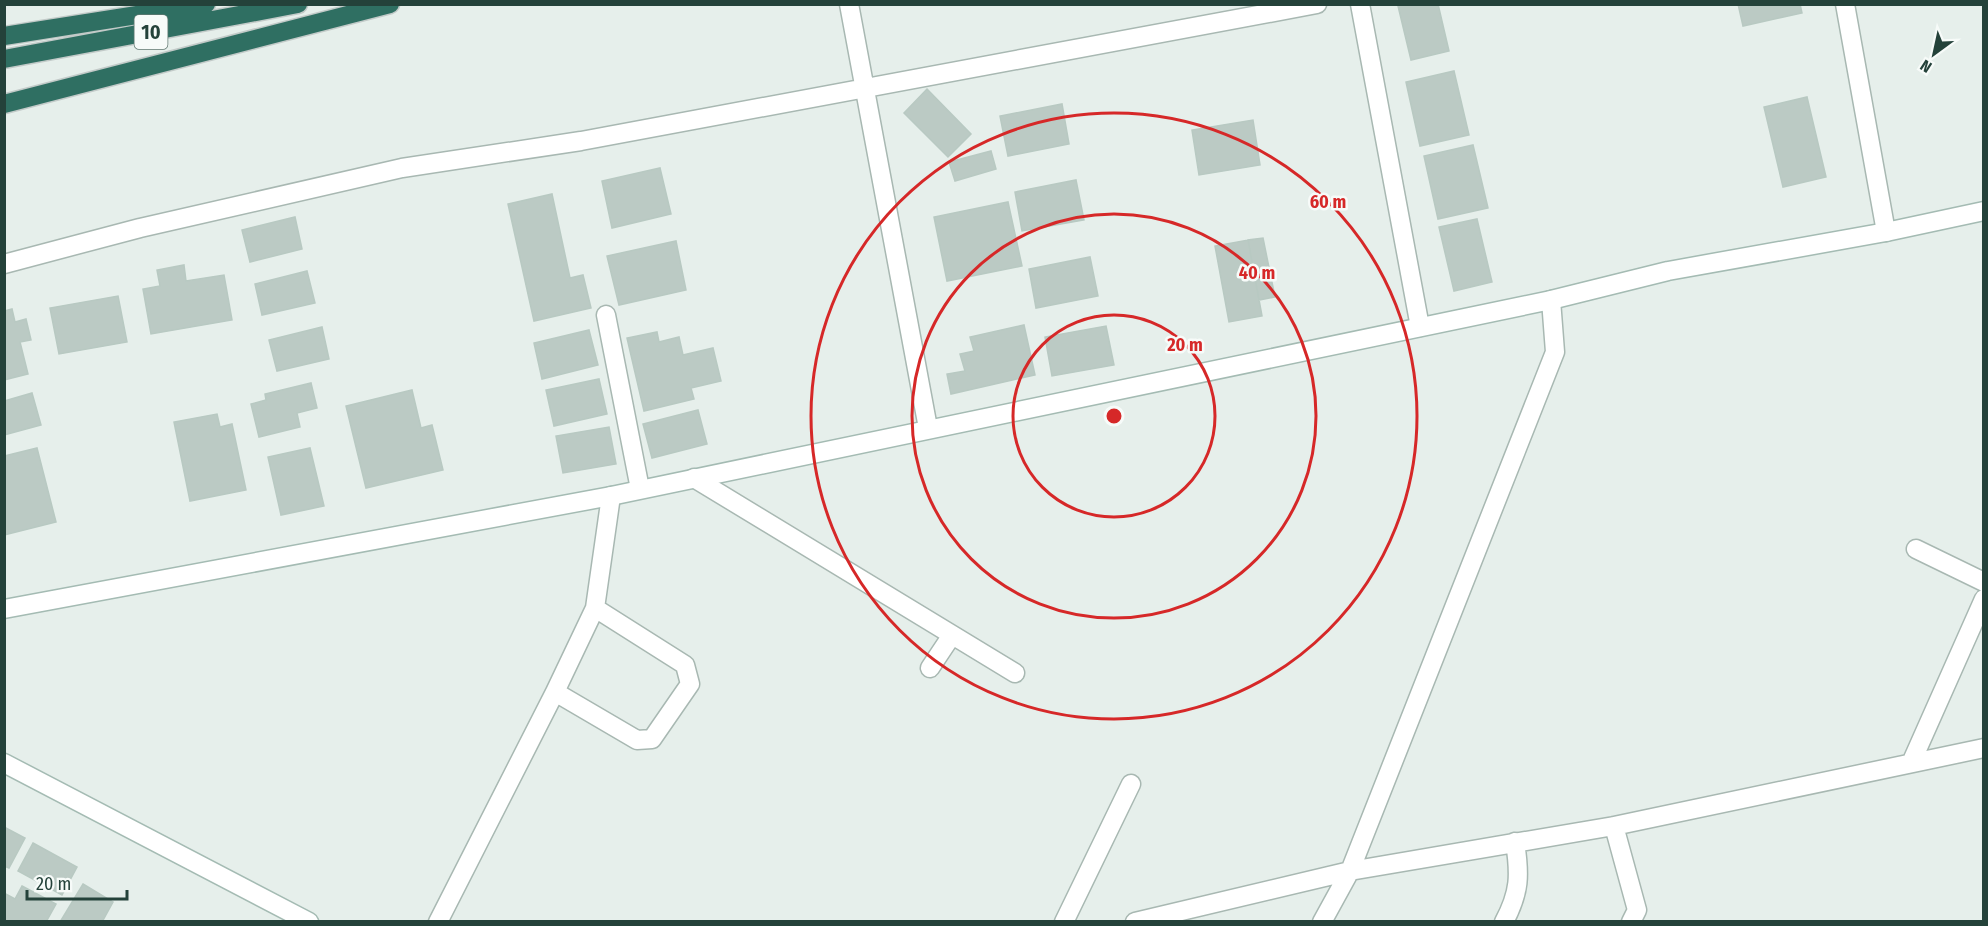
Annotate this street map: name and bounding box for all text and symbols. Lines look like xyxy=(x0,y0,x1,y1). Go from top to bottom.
road number: 10 xyxy=(134,15,168,49)
north arrow xyxy=(1904,24,1964,84)
text: N xyxy=(1917,56,1935,77)
text: 60 m xyxy=(1310,191,1346,213)
text: 40 m xyxy=(1239,262,1275,284)
text: 20 m xyxy=(1166,334,1203,356)
centre of rings xyxy=(1104,406,1124,426)
scale bar xyxy=(27,863,128,901)
text: 20 m xyxy=(36,873,71,895)

